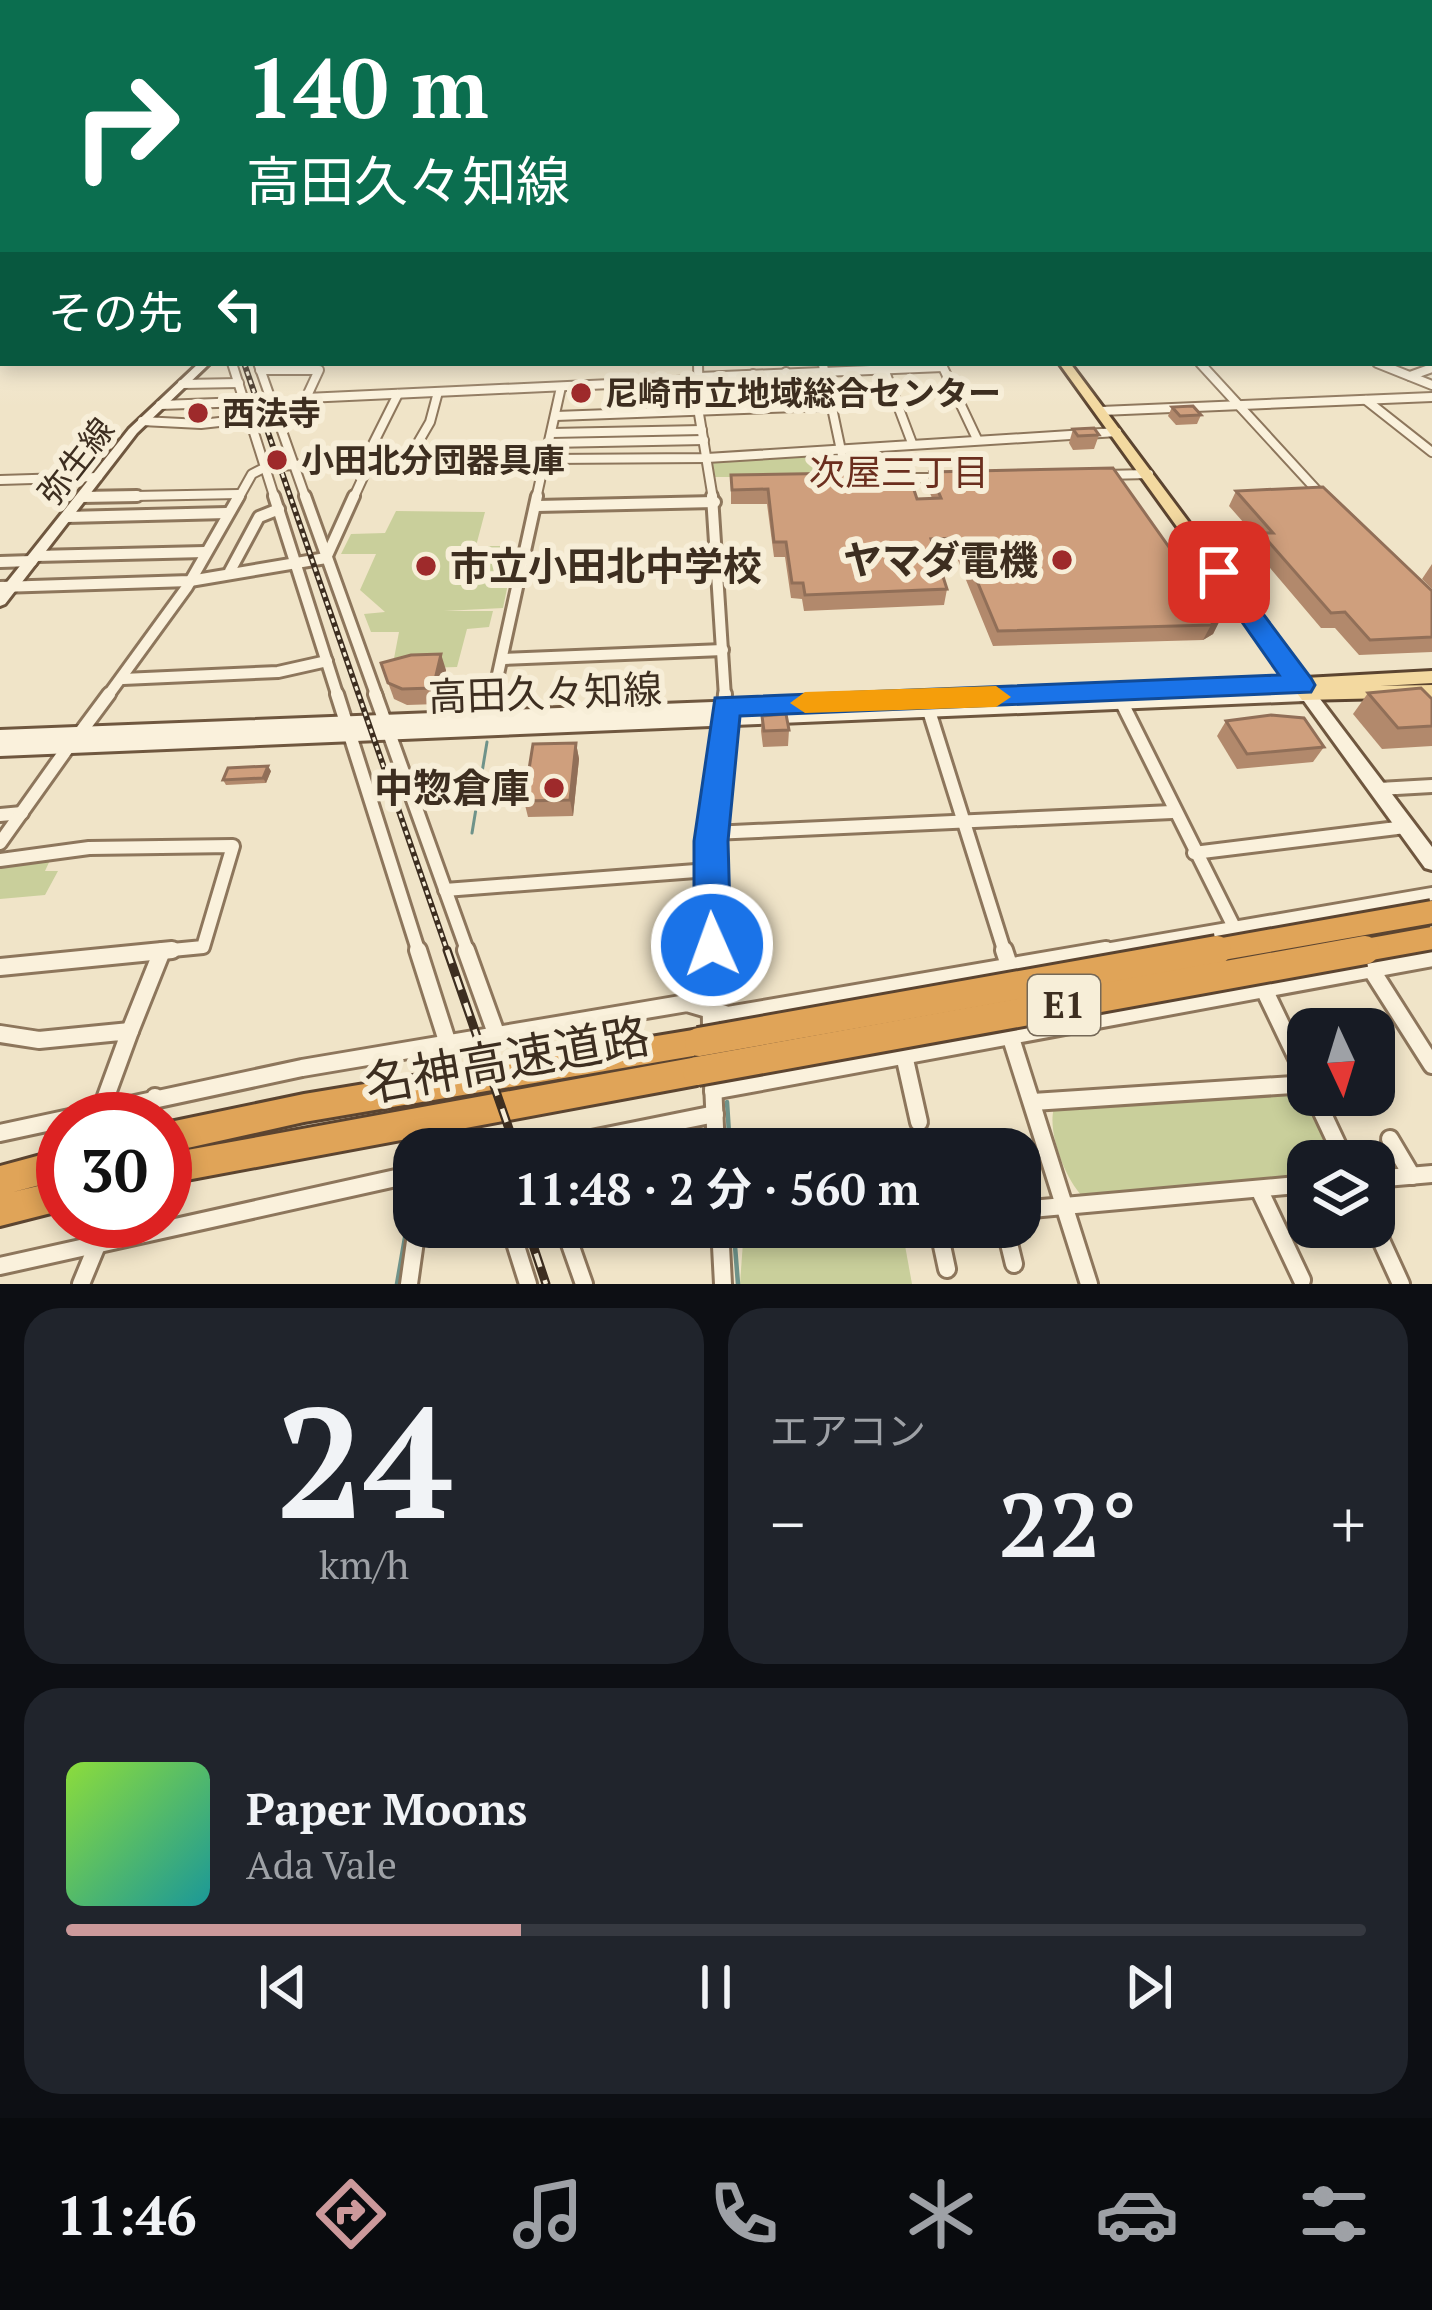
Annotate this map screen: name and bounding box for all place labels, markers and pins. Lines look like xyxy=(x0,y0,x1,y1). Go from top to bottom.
place label: 尼崎市立地域総合センター xyxy=(605,371,1001,414)
marker: 尼崎市立地域総合センター xyxy=(568,380,594,406)
place label: 西法寺 xyxy=(222,391,321,434)
marker: 西法寺 xyxy=(185,400,211,426)
place label: 小田北分団器具庫 xyxy=(301,438,565,481)
marker: 小田北分団器具庫 xyxy=(264,447,290,473)
pin xyxy=(1168,521,1270,623)
place label: ヤマダ電機 xyxy=(843,533,1038,585)
place label: 市立小田北中学校 xyxy=(450,539,762,591)
marker: ヤマダ電機 xyxy=(1049,547,1075,573)
marker: 市立小田北中学校 xyxy=(413,553,439,579)
place label: 中惣倉庫 xyxy=(374,761,530,813)
marker: 中惣倉庫 xyxy=(541,775,567,801)

